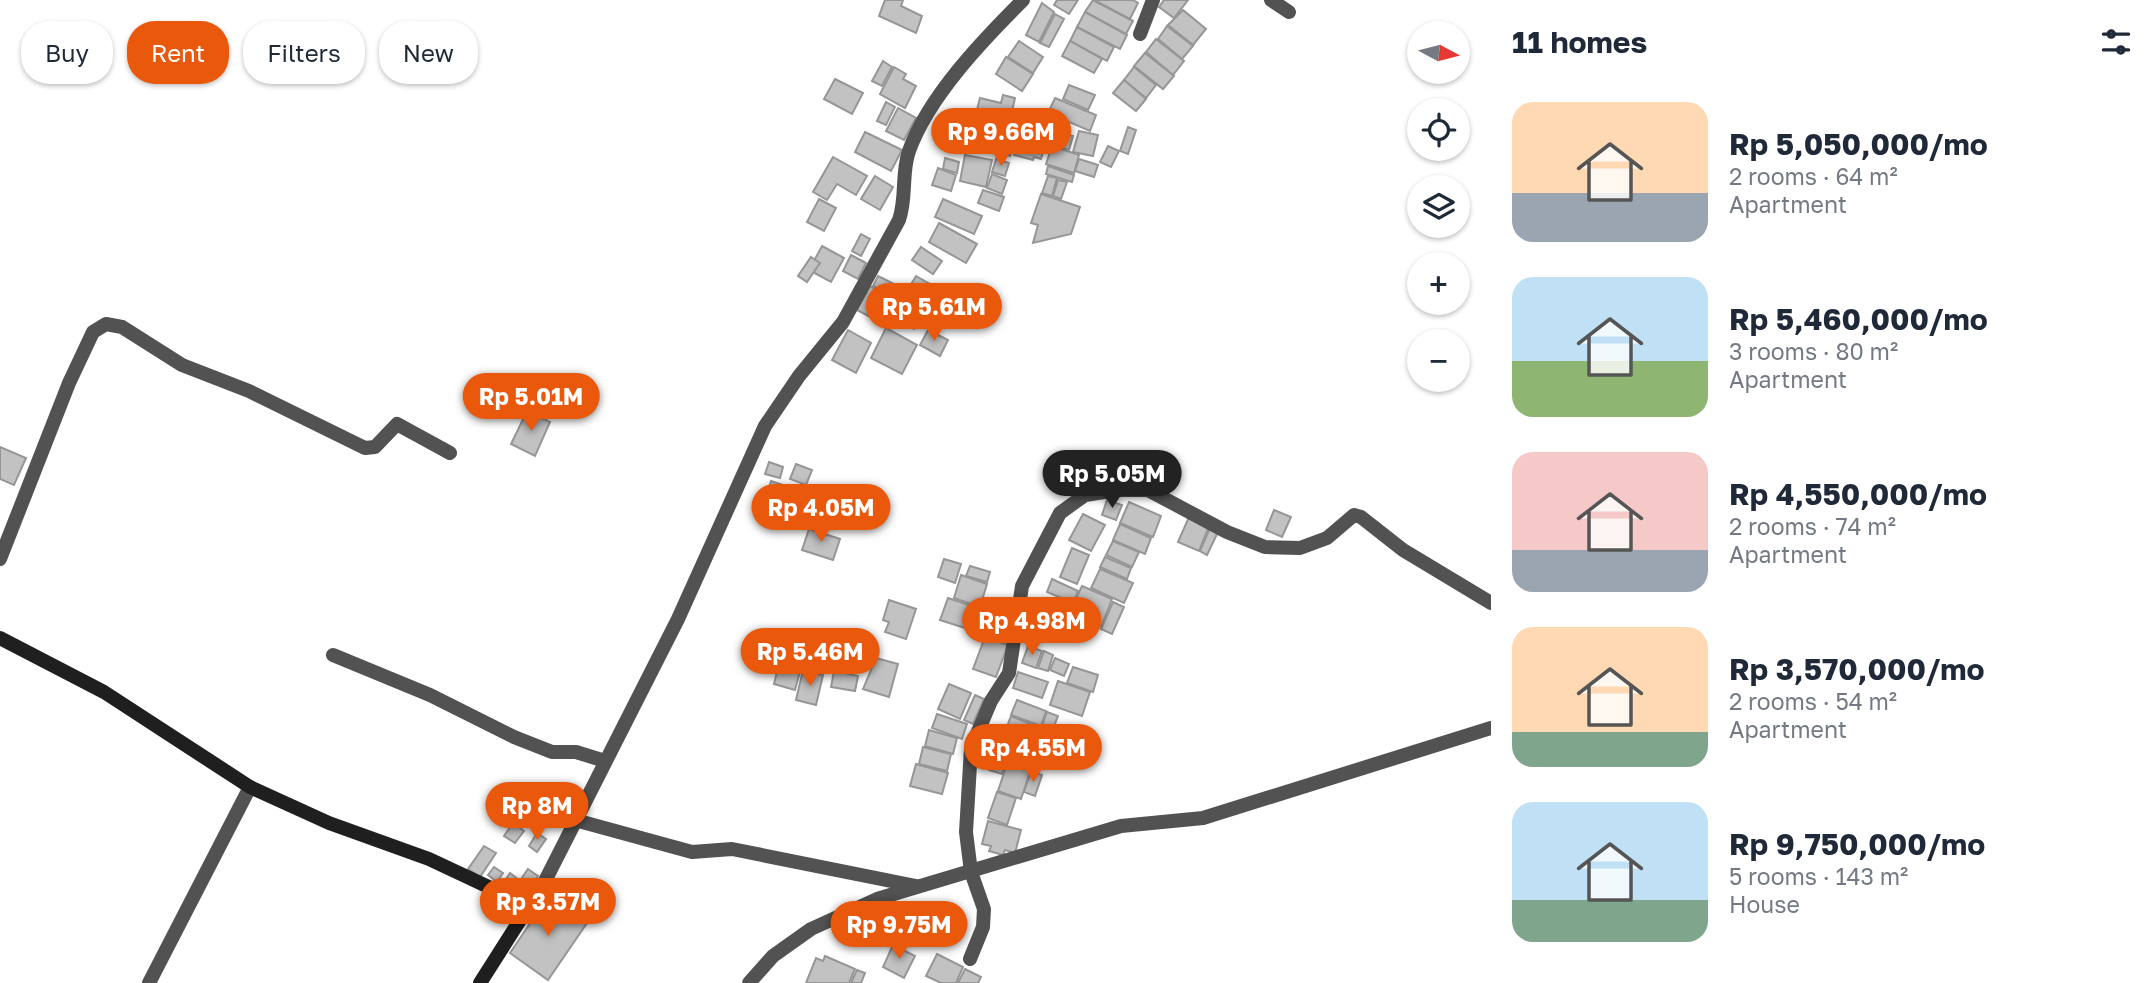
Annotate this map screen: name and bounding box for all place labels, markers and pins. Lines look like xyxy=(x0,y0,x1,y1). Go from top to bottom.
pin: Rp 9.66M xyxy=(929,108,1073,168)
pin: Rp 5.61M xyxy=(862,284,1006,343)
pin: Rp 5.01M xyxy=(459,374,603,433)
pin: Rp 5.05M xyxy=(1040,450,1184,510)
pin: Rp 4.05M xyxy=(749,484,893,544)
pin: Rp 4.98M xyxy=(960,598,1104,657)
pin: Rp 5.46M xyxy=(738,628,882,688)
pin: Rp 4.55M xyxy=(961,724,1105,784)
pin: Rp 8M xyxy=(488,782,586,842)
pin: Rp 3.57M xyxy=(476,878,620,938)
pin: Rp 9.75M xyxy=(827,902,971,961)

